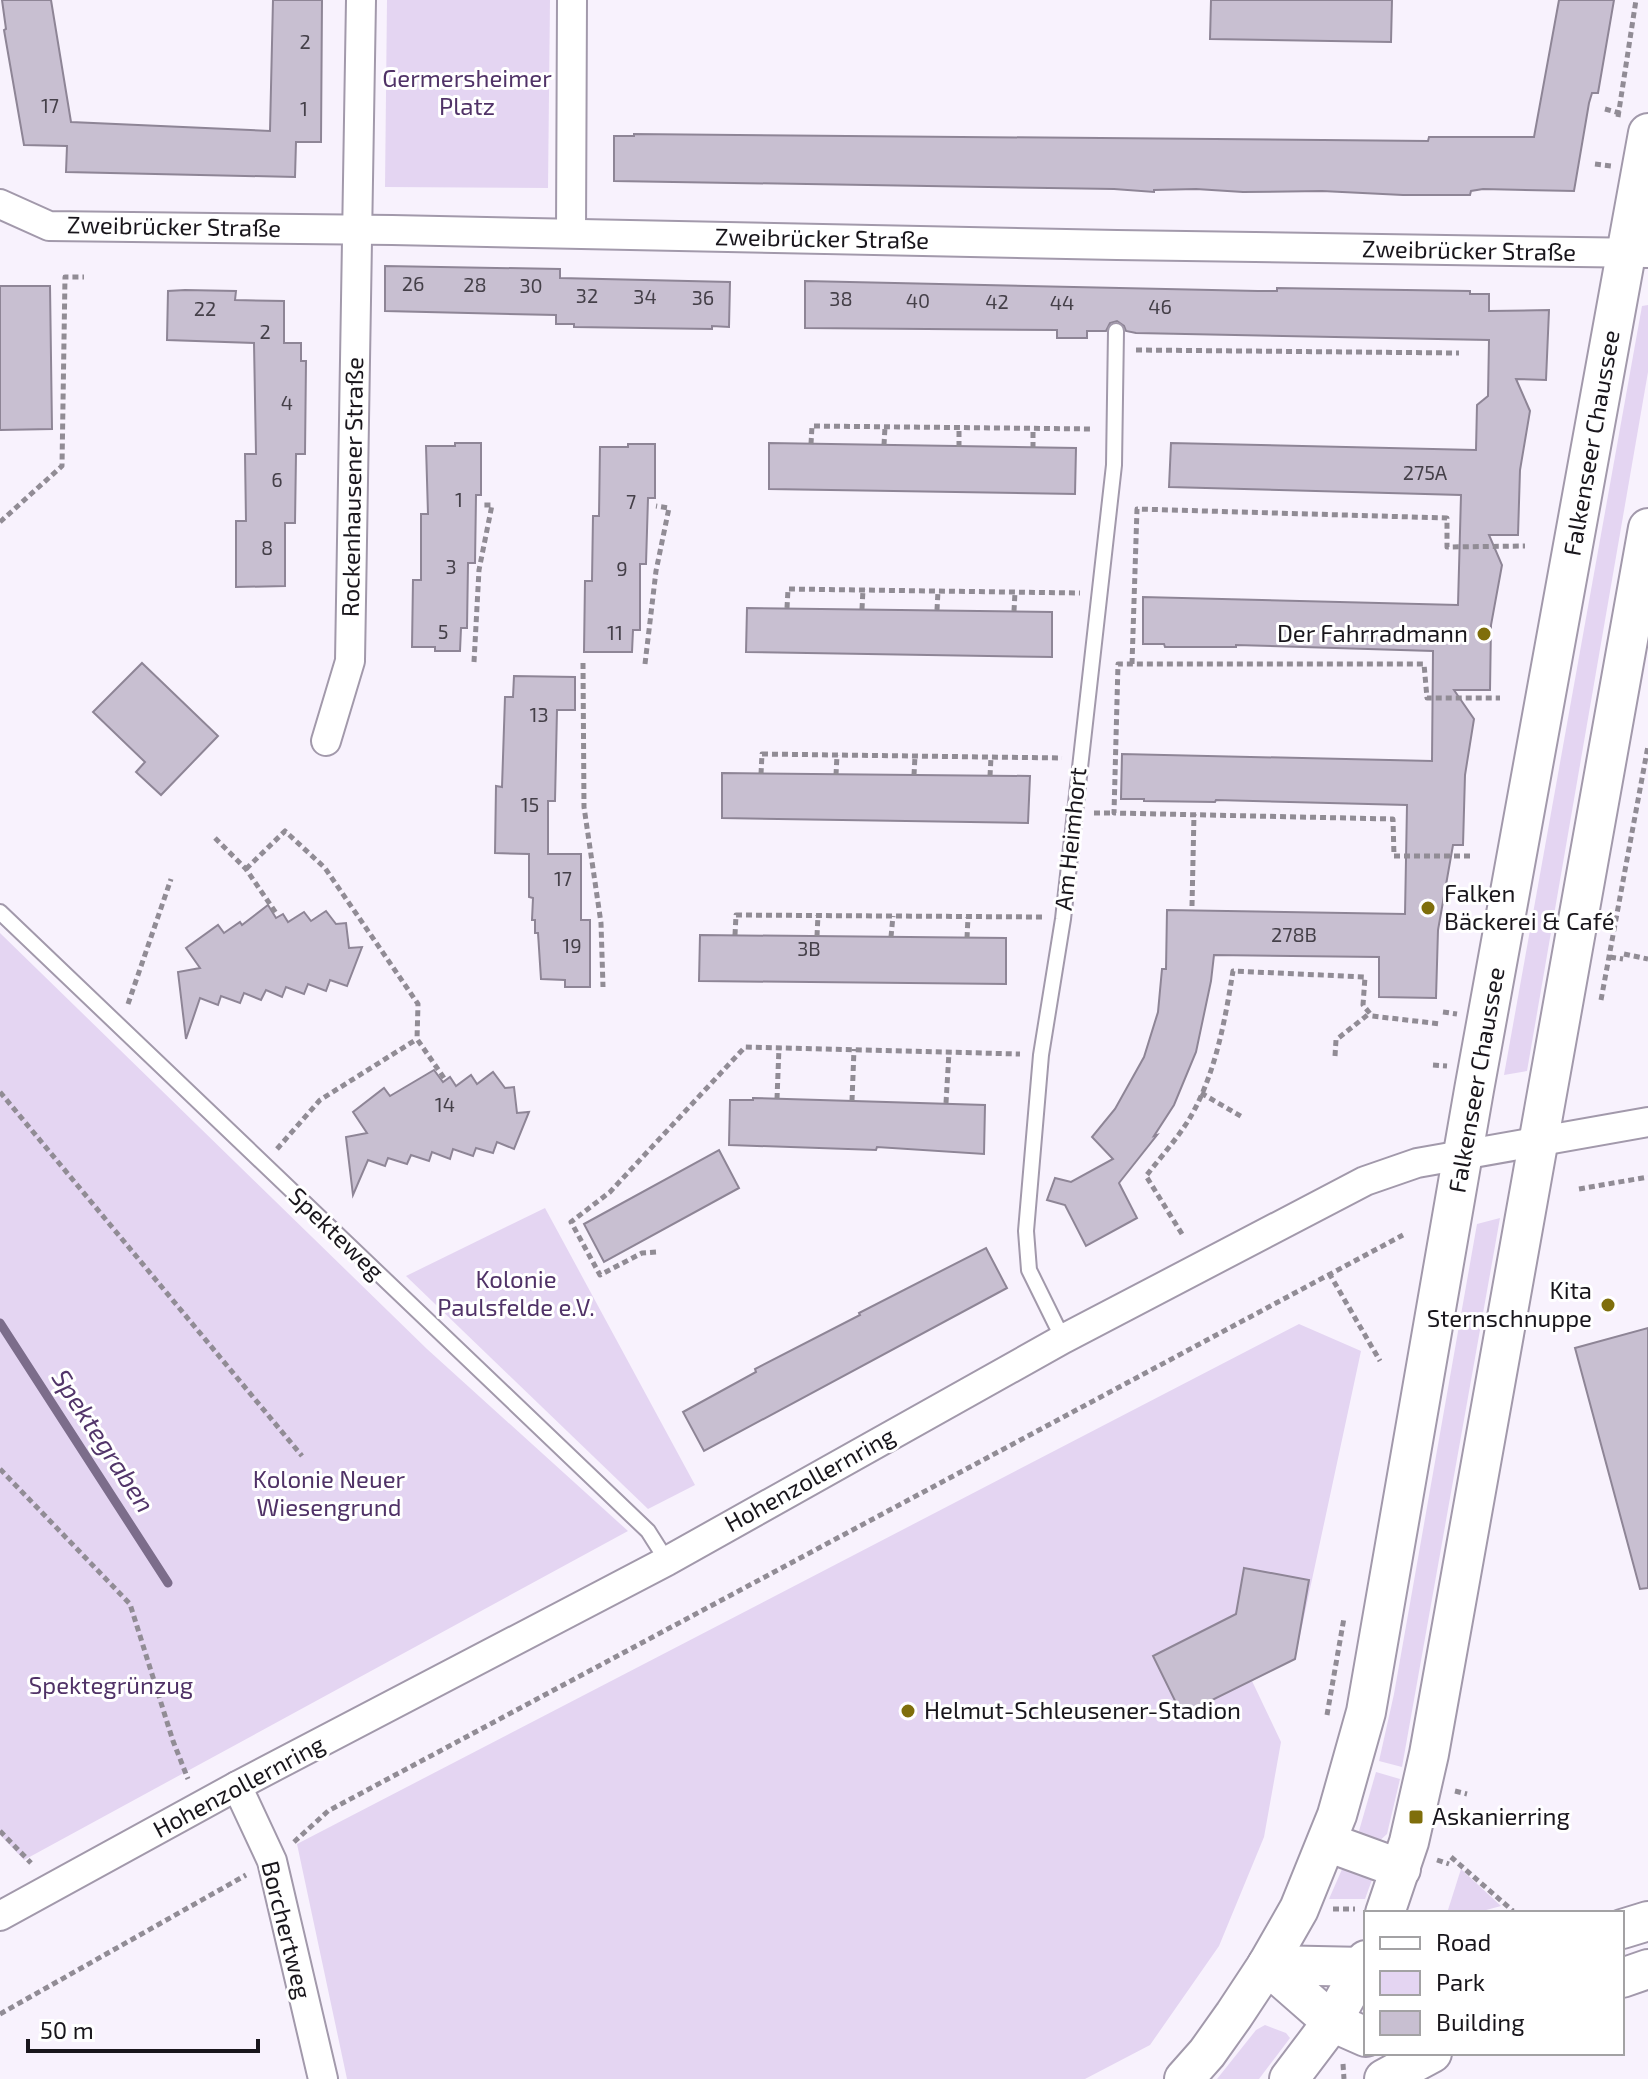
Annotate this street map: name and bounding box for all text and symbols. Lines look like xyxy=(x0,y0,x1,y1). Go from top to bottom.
house number: 2 xyxy=(299,29,311,53)
park label: Germersheimer Platz xyxy=(382,63,552,120)
house number: 17 xyxy=(41,93,59,117)
house number: 1 xyxy=(300,96,308,120)
street label: Zweibrücker Straße xyxy=(67,209,281,242)
street label: Zweibrücker Straße xyxy=(715,221,929,254)
street label: Zweibrücker Straße xyxy=(1362,233,1576,266)
house number: 26 xyxy=(402,271,424,295)
house number: 28 xyxy=(463,272,487,296)
house number: 30 xyxy=(519,273,543,297)
house number: 32 xyxy=(576,283,598,307)
house number: 34 xyxy=(633,284,657,308)
house number: 36 xyxy=(692,285,714,309)
house number: 38 xyxy=(829,286,853,310)
house number: 40 xyxy=(906,288,930,312)
house number: 42 xyxy=(985,289,1009,313)
house number: 44 xyxy=(1050,290,1074,314)
house number: 46 xyxy=(1148,294,1172,318)
house number: 22 xyxy=(194,296,216,320)
house number: 2 xyxy=(259,319,271,343)
street label: Falkenseer Chaussee xyxy=(1556,328,1625,558)
street label: Rockenhausener Straße xyxy=(335,357,368,617)
house number: 4 xyxy=(281,390,293,414)
house number: 275A xyxy=(1403,460,1448,484)
house number: 6 xyxy=(271,467,283,491)
house number: 1 xyxy=(455,487,463,511)
house number: 7 xyxy=(626,489,636,513)
house number: 8 xyxy=(261,535,273,559)
house number: 3 xyxy=(445,554,457,578)
house number: 9 xyxy=(616,556,628,580)
place label: Der Fahrradmann xyxy=(1277,618,1468,647)
house number: 5 xyxy=(438,619,448,643)
house number: 11 xyxy=(607,620,623,644)
marker: Der Fahrradmann xyxy=(1475,625,1493,643)
house number: 13 xyxy=(529,702,549,726)
street label: Am Heimhort xyxy=(1048,766,1091,912)
house number: 15 xyxy=(521,792,539,816)
house number: 17 xyxy=(554,866,572,890)
place label: Falken Bäckerei & Café xyxy=(1444,878,1615,935)
marker: Falken Bäckerei & Café xyxy=(1419,899,1437,917)
house number: 278B xyxy=(1271,922,1317,946)
house number: 19 xyxy=(562,933,582,957)
house number: 3B xyxy=(797,936,821,960)
street label: Falkenseer Chaussee xyxy=(1441,965,1510,1195)
house number: 14 xyxy=(435,1092,455,1116)
street label: Spekteweg xyxy=(284,1181,390,1285)
park label: Kolonie Paulsfelde e.V. xyxy=(437,1264,595,1321)
place label: Kita Sternschnuppe xyxy=(1427,1275,1592,1332)
marker: Kita Sternschnuppe xyxy=(1599,1296,1617,1314)
water label: Spektegraben xyxy=(46,1363,162,1518)
street label: Hohenzollernring xyxy=(719,1420,899,1537)
park label: Kolonie Neuer Wiesengrund xyxy=(253,1464,406,1521)
park label: Spektegrünzug xyxy=(29,1670,193,1699)
place label: Helmut-Schleusener-Stadion xyxy=(924,1695,1241,1724)
marker: Helmut-Schleusener-Stadion xyxy=(899,1702,917,1720)
street label: Hohenzollernring xyxy=(148,1728,329,1843)
place label: Askanierring xyxy=(1432,1801,1570,1830)
marker: Askanierring xyxy=(1407,1808,1425,1826)
street label: Borchertweg xyxy=(256,1858,319,2002)
legend xyxy=(1364,1911,1624,2055)
text: Road xyxy=(1436,1927,1491,1956)
text: Park xyxy=(1436,1967,1485,1996)
scale bar xyxy=(28,2003,258,2053)
text: Building xyxy=(1436,2007,1525,2036)
text: 50 m xyxy=(40,2015,94,2044)

